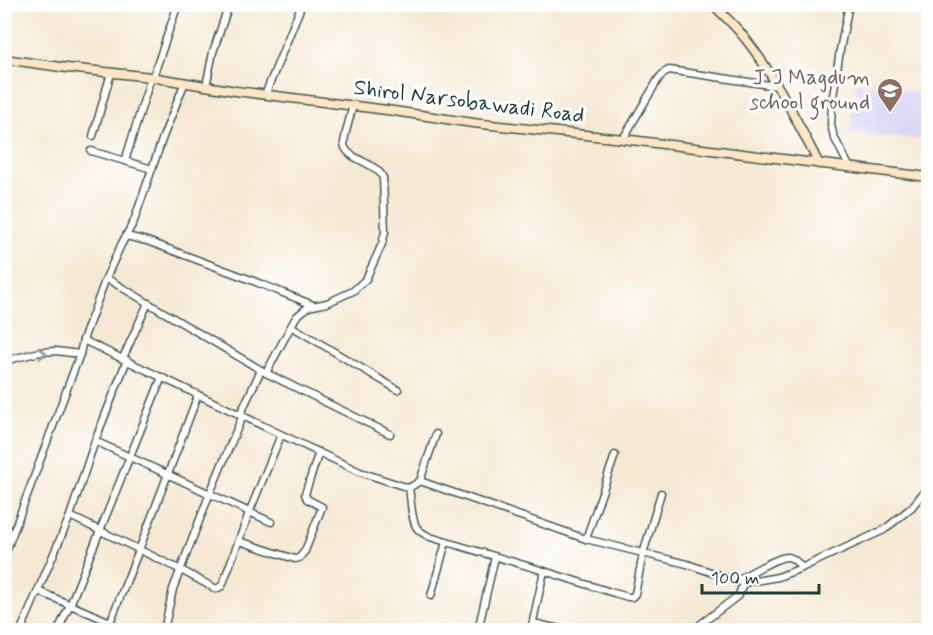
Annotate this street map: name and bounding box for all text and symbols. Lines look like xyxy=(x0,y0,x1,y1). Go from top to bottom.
place label: J J Magdum school ground xyxy=(749,64,870,120)
street label: Shirol Narsobawadi Road xyxy=(352,74,586,130)
school or university icon: J J Magdum school ground xyxy=(875,76,905,114)
one-way arrow xyxy=(37,347,46,360)
scale bar xyxy=(702,557,819,595)
text: 100 m xyxy=(711,567,759,591)

